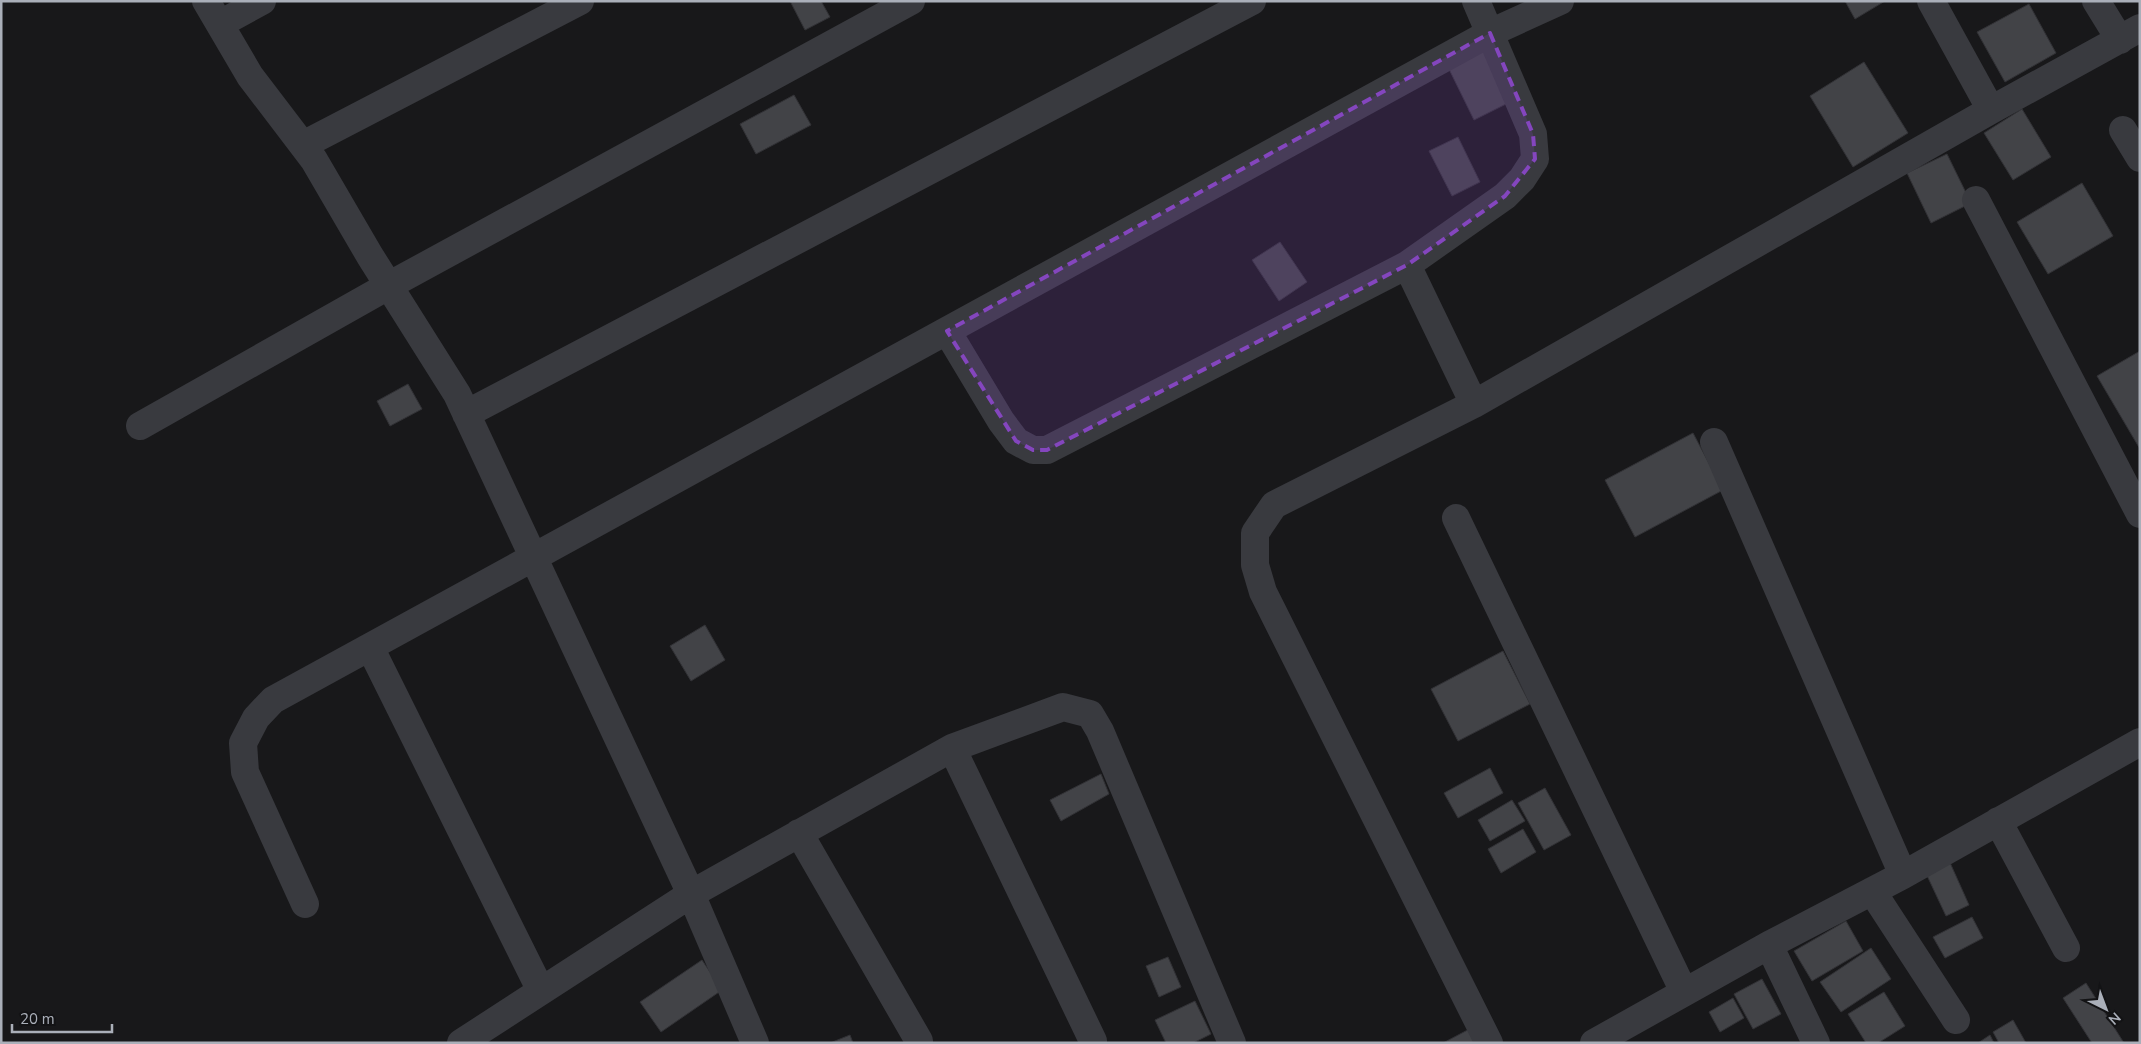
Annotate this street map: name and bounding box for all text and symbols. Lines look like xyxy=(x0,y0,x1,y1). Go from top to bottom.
north arrow xyxy=(2081,984,2131,1034)
scale bar xyxy=(12,1002,112,1034)
text: N xyxy=(2104,1008,2125,1029)
text: 20 m xyxy=(20,1009,55,1029)

